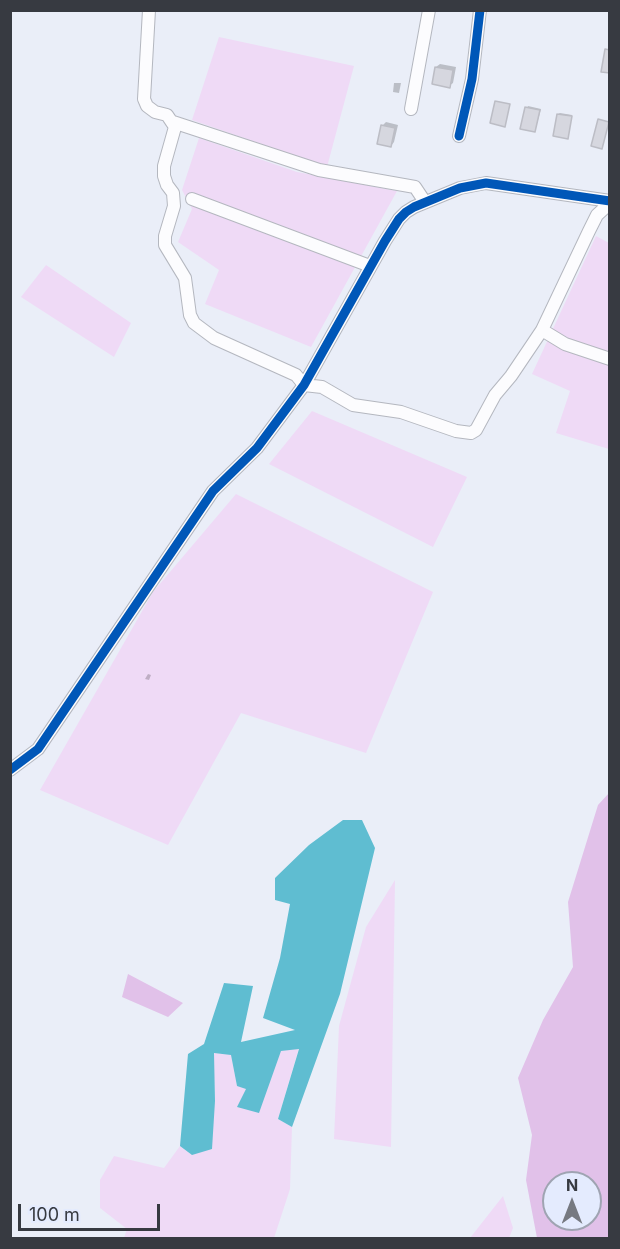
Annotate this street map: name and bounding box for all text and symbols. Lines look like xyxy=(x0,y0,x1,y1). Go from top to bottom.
north arrow xyxy=(542,1171,602,1231)
text: N xyxy=(566,1175,578,1195)
scale bar xyxy=(21,1192,164,1230)
text: 100 m xyxy=(29,1204,80,1225)

